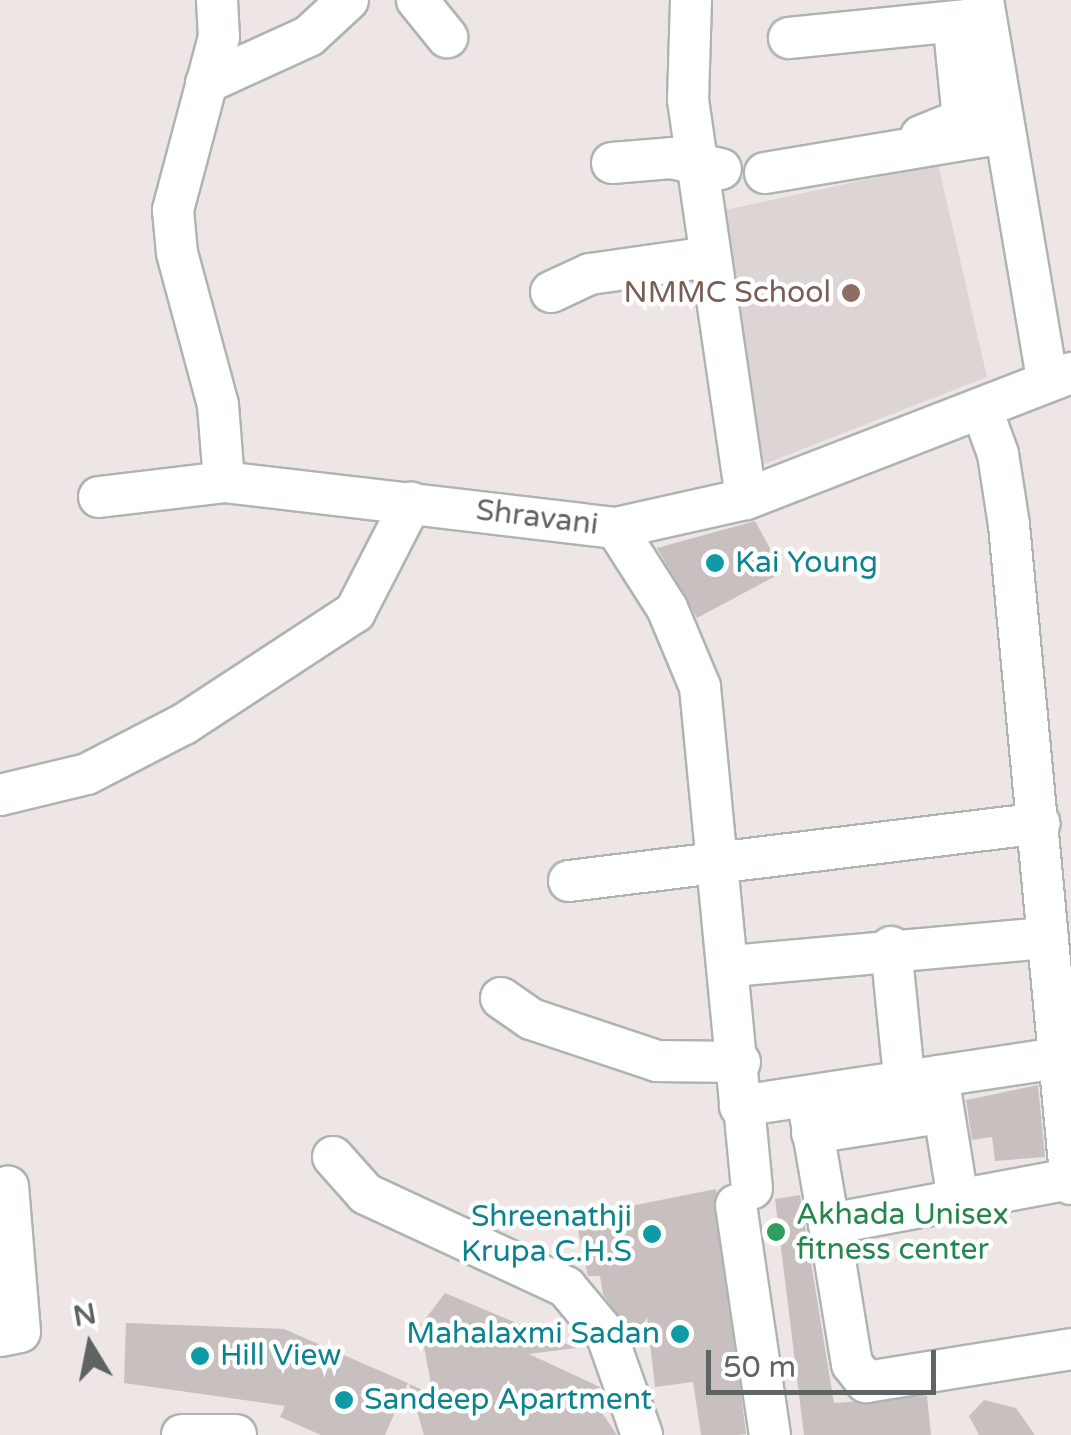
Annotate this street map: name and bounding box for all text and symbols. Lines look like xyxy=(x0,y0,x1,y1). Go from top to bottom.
place label: NMMC School xyxy=(624,275,831,311)
marker: NMMC School xyxy=(840,282,862,304)
street label: Shravani xyxy=(474,493,600,543)
place label: Kai Young xyxy=(735,545,878,581)
marker: Kai Young xyxy=(704,552,726,574)
place label: Akhada Unisex fitness center xyxy=(796,1197,1009,1268)
place label: Shreenathji Krupa C.H.S xyxy=(461,1199,632,1270)
marker: Akhada Unisex fitness center xyxy=(765,1221,787,1243)
marker: Shreenathji Krupa C.H.S xyxy=(641,1223,663,1245)
north arrow xyxy=(40,1295,140,1395)
text: N xyxy=(71,1297,99,1334)
place label: Mahalaxmi Sadan xyxy=(406,1316,660,1352)
marker: Mahalaxmi Sadan xyxy=(669,1323,691,1345)
scale bar xyxy=(711,1330,941,1392)
place label: Hill View xyxy=(220,1338,341,1374)
marker: Hill View xyxy=(189,1345,211,1367)
text: 50 m xyxy=(723,1349,796,1386)
place label: Sandeep Apartment xyxy=(364,1382,652,1418)
marker: Sandeep Apartment xyxy=(333,1389,355,1411)

